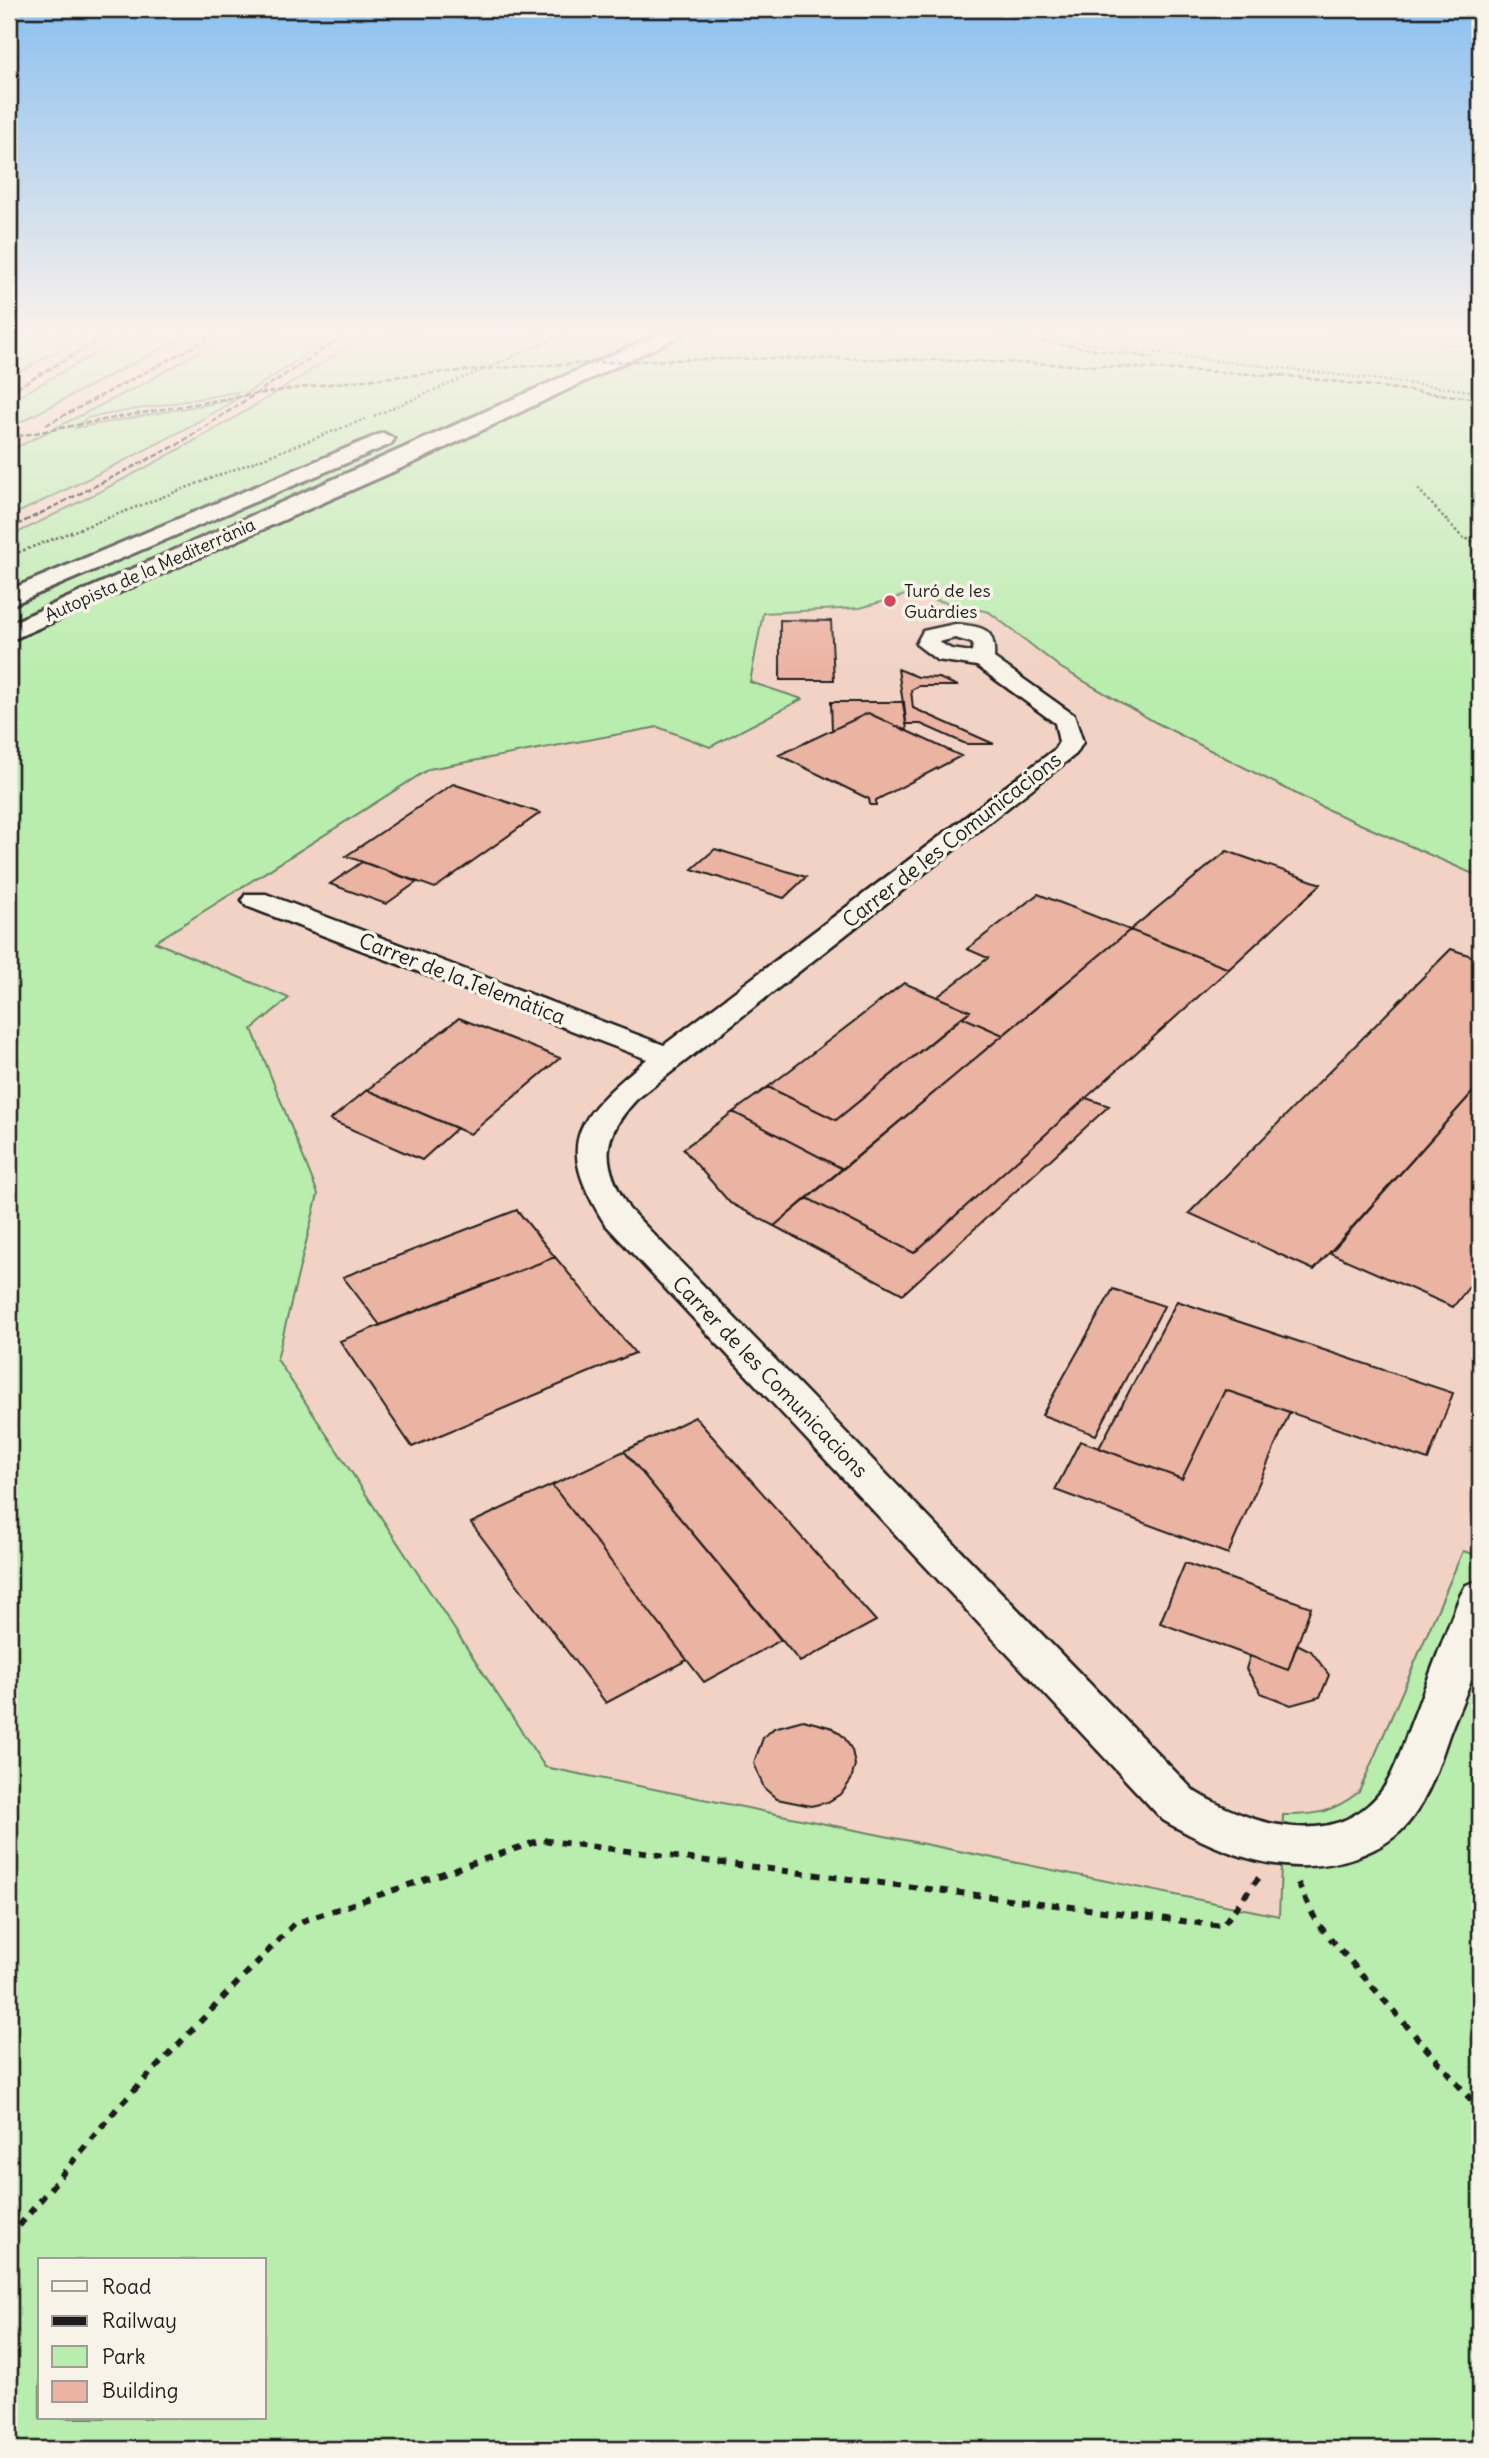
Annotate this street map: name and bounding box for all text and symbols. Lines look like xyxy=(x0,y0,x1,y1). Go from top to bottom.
street label: Autopista de la Mediterrània xyxy=(41,513,259,626)
place label: Turó de les Guàrdies xyxy=(904,579,991,623)
marker: Turó de les Guàrdies xyxy=(882,593,898,609)
street label: Carrer de les Comunicacions xyxy=(837,746,1067,933)
street label: Carrer de la Telemàtica xyxy=(355,927,569,1030)
street label: Carrer de les Comunicacions xyxy=(667,1270,874,1483)
legend xyxy=(38,2258,266,2420)
text: Road xyxy=(102,2273,151,2300)
text: Railway xyxy=(102,2307,177,2334)
text: Park xyxy=(102,2343,145,2370)
text: Building xyxy=(102,2377,178,2404)

